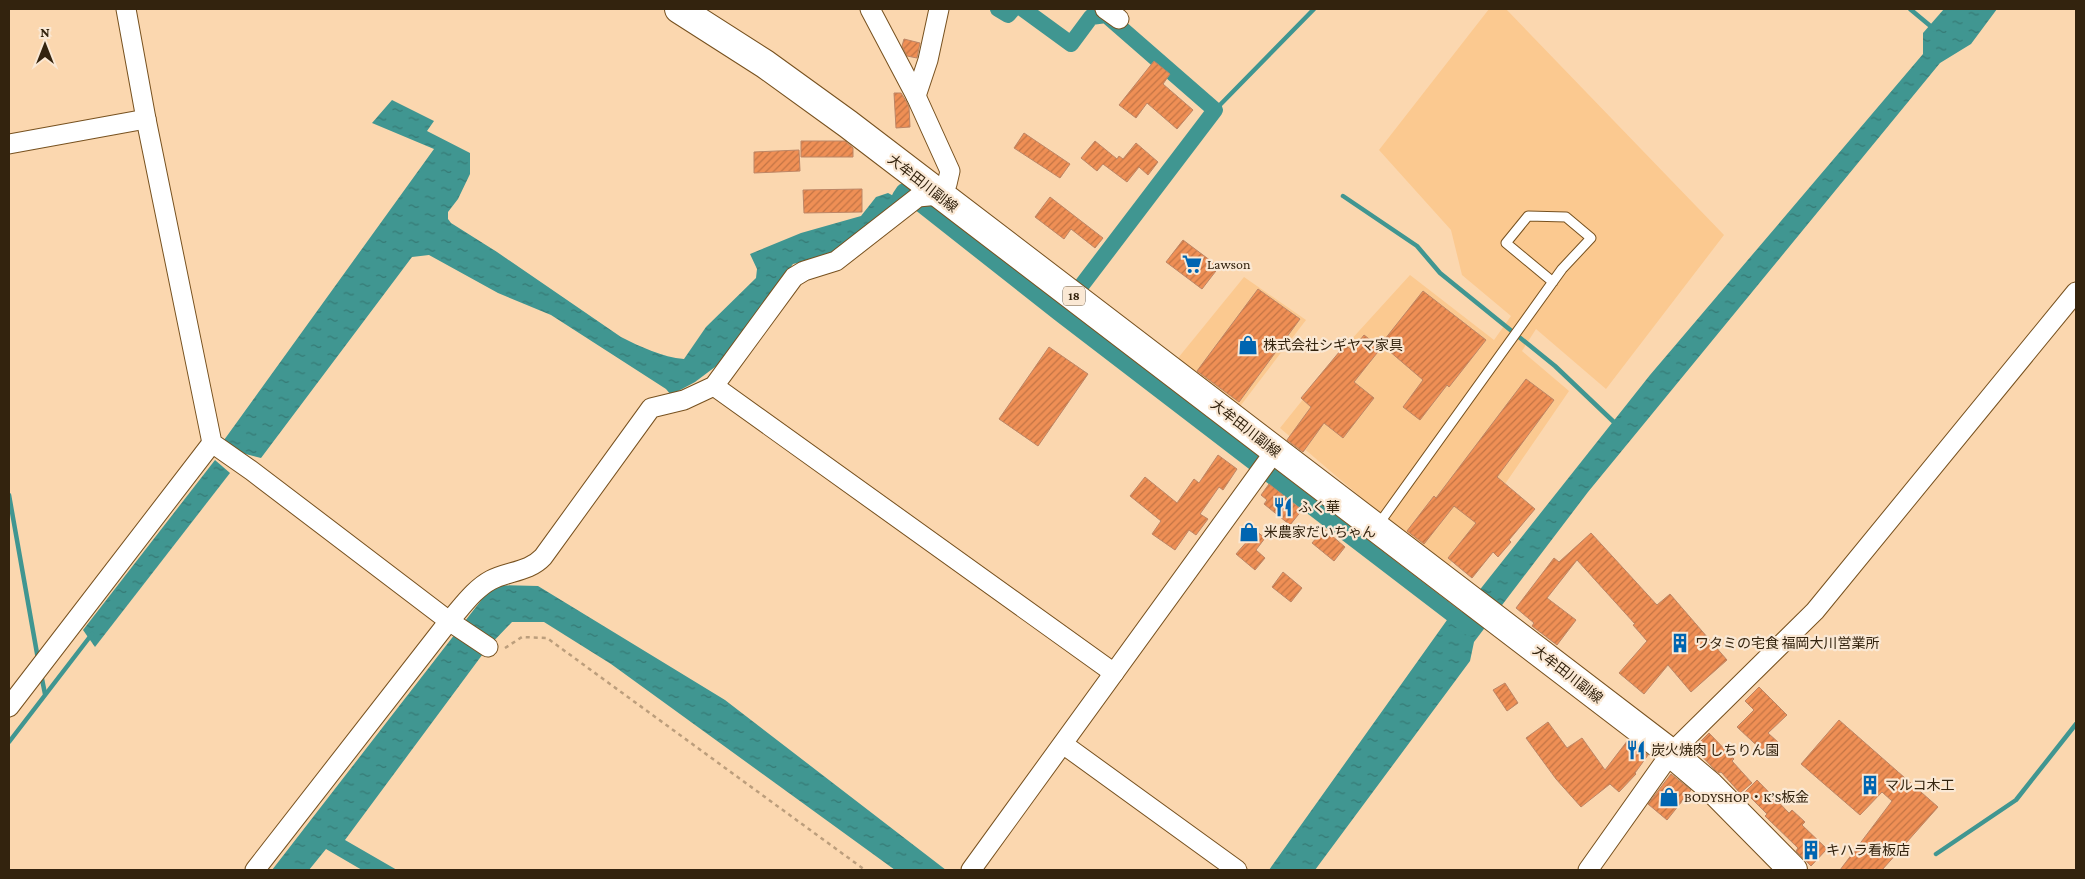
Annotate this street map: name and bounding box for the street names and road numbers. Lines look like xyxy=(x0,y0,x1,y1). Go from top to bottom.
street label: 大牟田川副線 xyxy=(885,151,961,215)
road number: 18 xyxy=(1063,286,1085,306)
street label: 大牟田川副線 xyxy=(1208,396,1284,460)
street label: 大牟田川副線 xyxy=(1530,642,1606,706)

